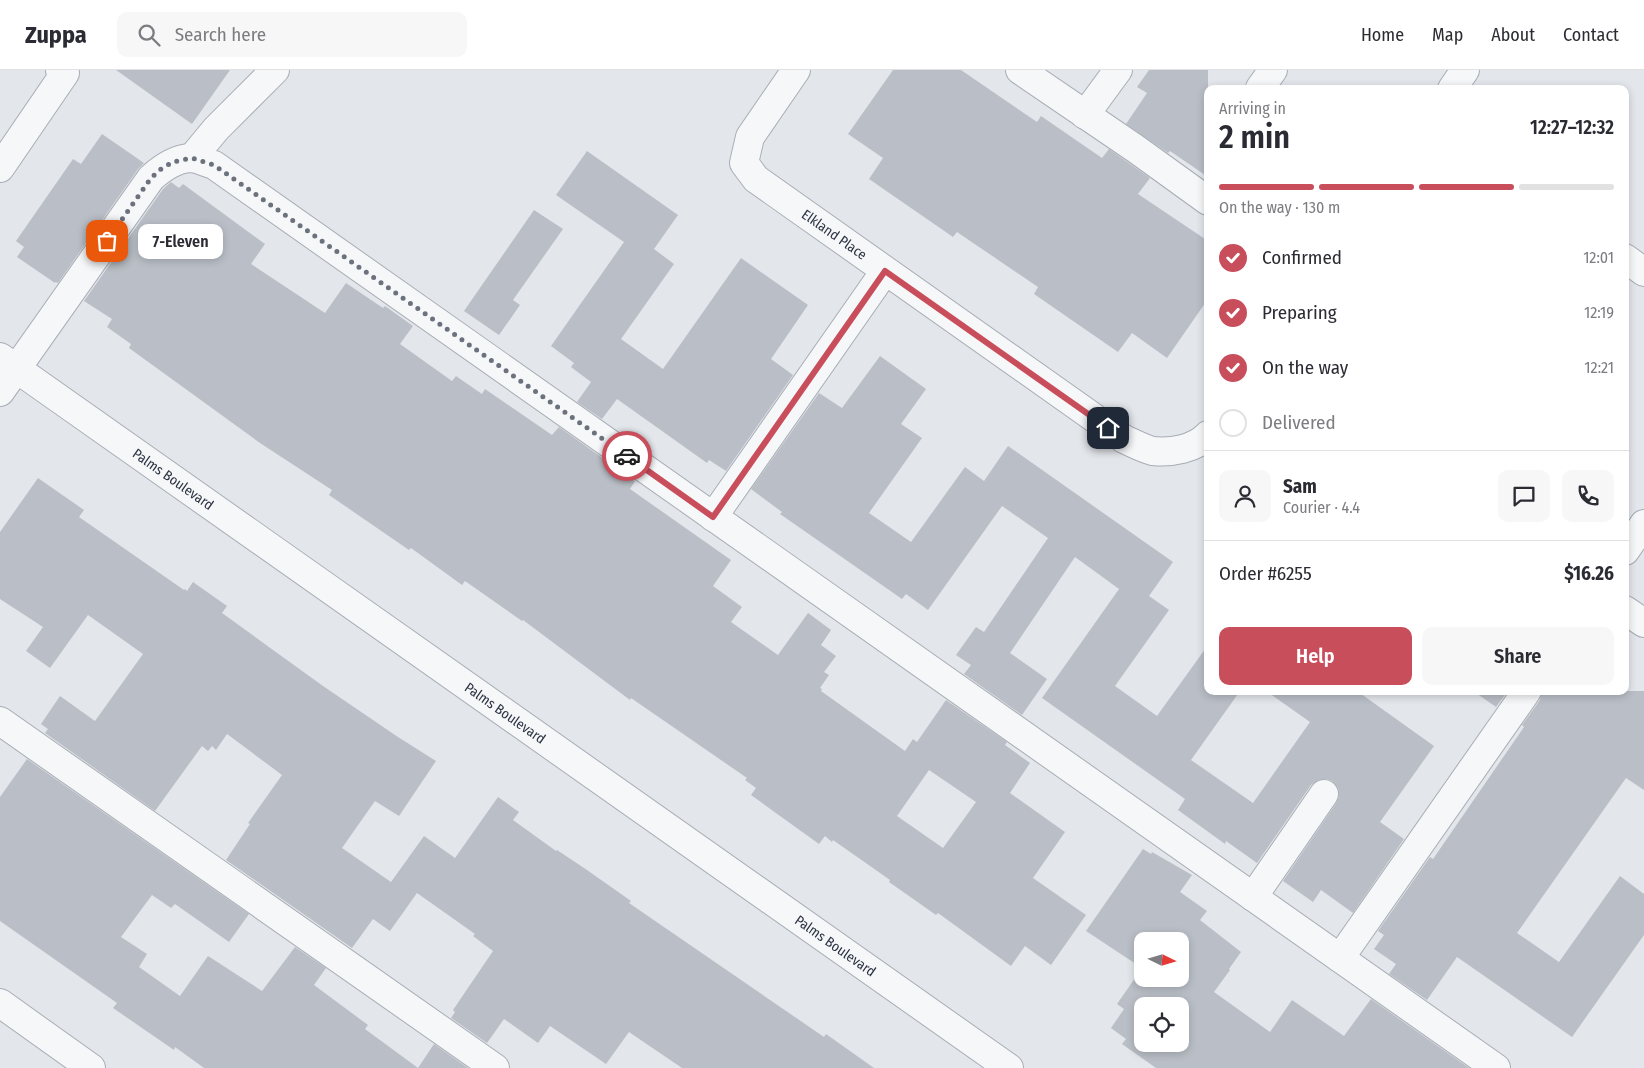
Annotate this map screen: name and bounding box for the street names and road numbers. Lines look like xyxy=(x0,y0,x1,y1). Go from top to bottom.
street label: Elkland Place xyxy=(799,206,870,263)
street label: Palms Boulevard xyxy=(130,445,217,513)
street label: Palms Boulevard xyxy=(461,679,549,747)
street label: Palms Boulevard xyxy=(792,911,879,980)

